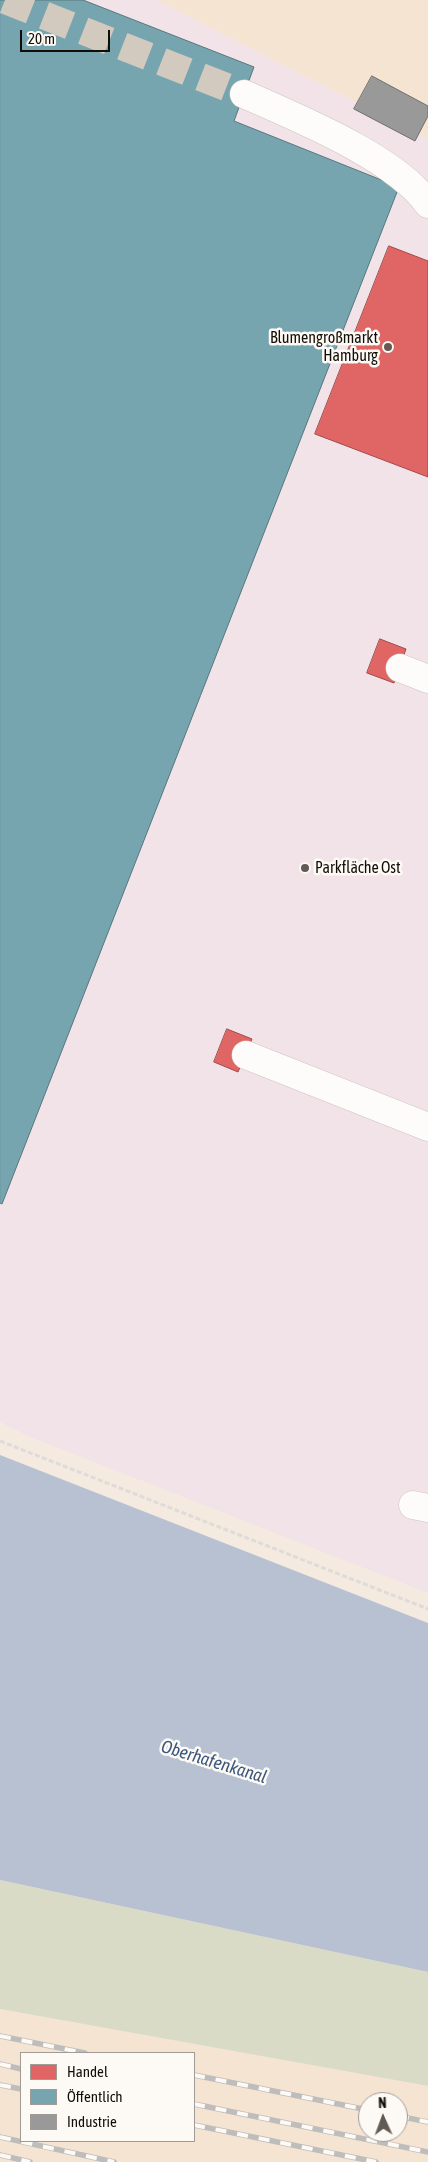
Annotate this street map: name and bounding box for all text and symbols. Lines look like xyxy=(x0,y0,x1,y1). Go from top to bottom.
scale bar xyxy=(22,20,112,52)
text: 20 m xyxy=(28,30,55,47)
place label: Blumengroßmarkt Hamburg xyxy=(270,328,378,366)
marker: Blumengroßmarkt Hamburg xyxy=(382,341,394,353)
place label: Parkfläche Ost xyxy=(315,858,401,878)
marker: Parkfläche Ost xyxy=(299,862,311,874)
water label: Oberhafenkanal xyxy=(159,1736,269,1788)
legend xyxy=(20,2052,195,2142)
text: Handel xyxy=(67,2063,108,2080)
text: Öffentlich xyxy=(67,2088,123,2105)
north arrow xyxy=(358,2092,408,2142)
text: N xyxy=(378,2095,387,2111)
text: Industrie xyxy=(67,2113,117,2130)

